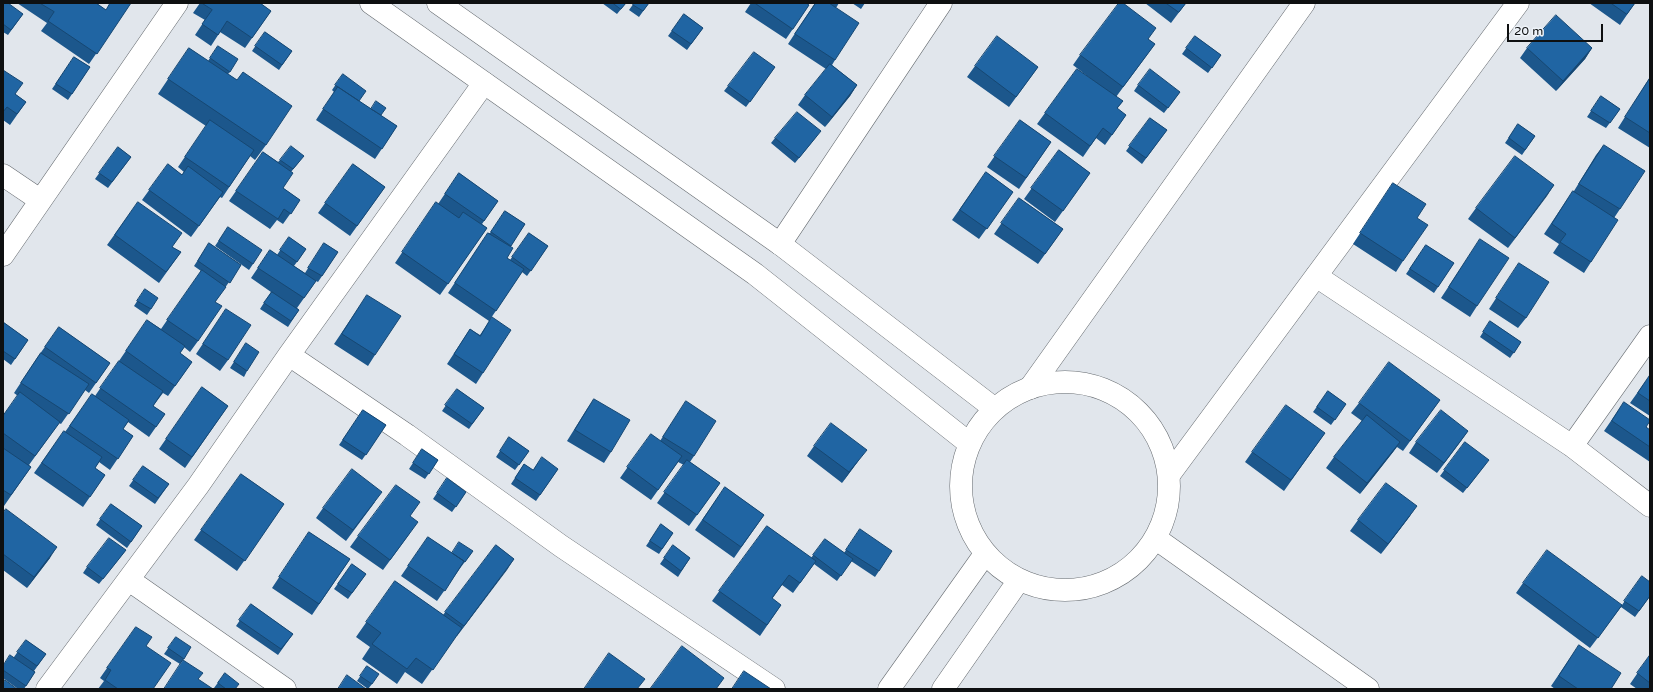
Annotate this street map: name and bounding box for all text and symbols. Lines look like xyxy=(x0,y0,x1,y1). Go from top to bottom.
scale bar xyxy=(1509,16,1605,42)
text: 20 m xyxy=(1514,24,1543,38)

